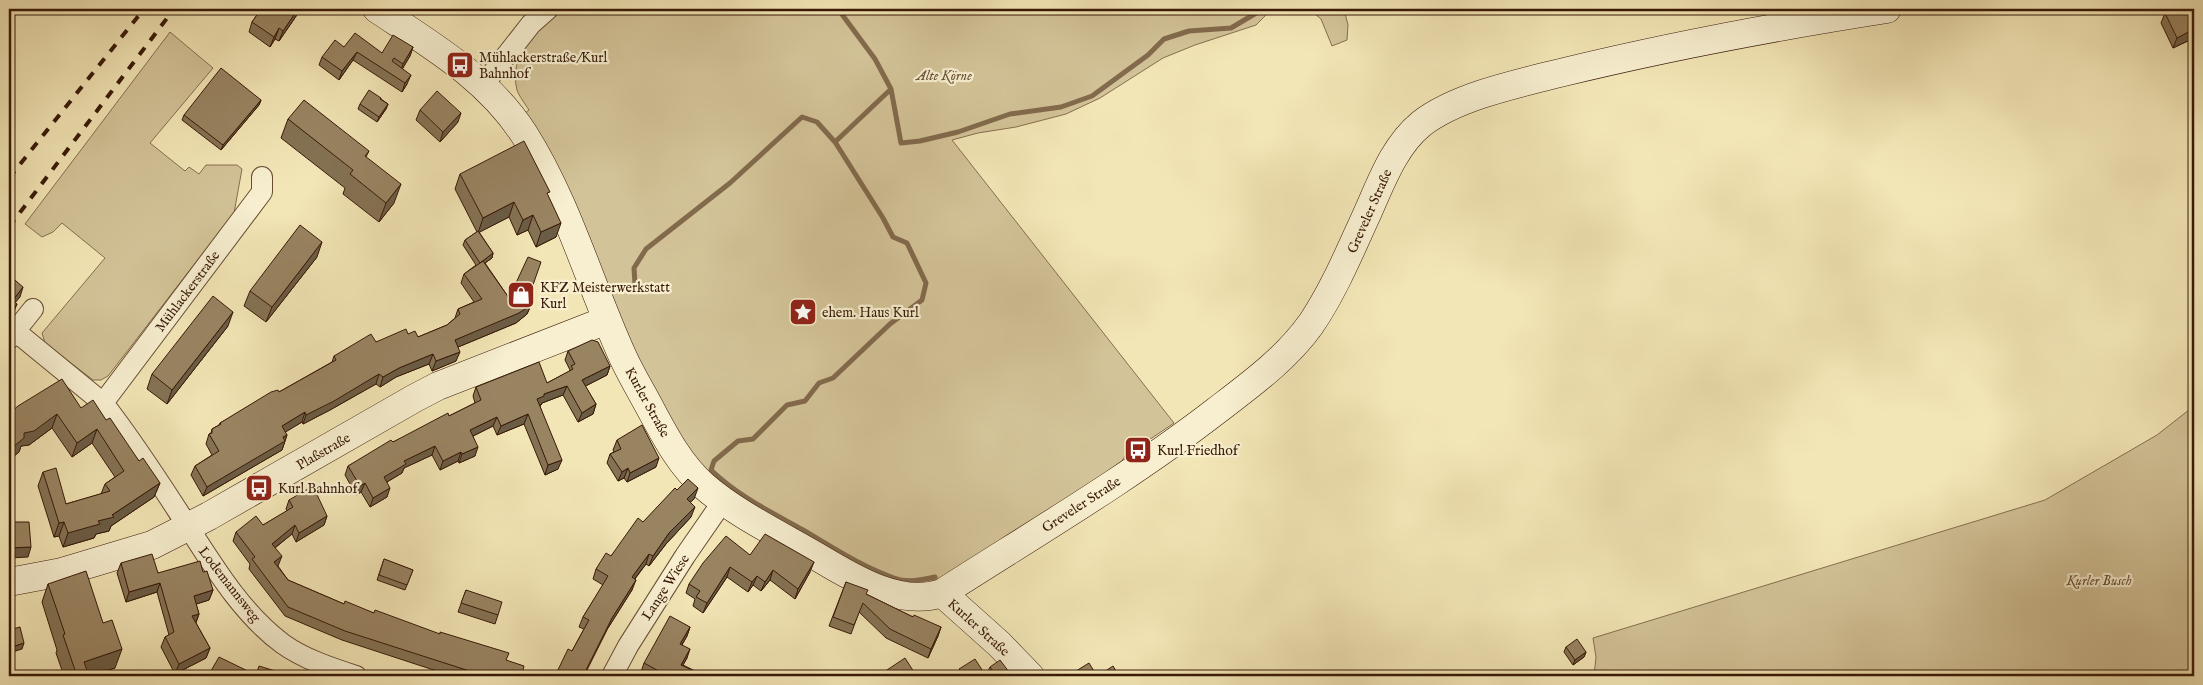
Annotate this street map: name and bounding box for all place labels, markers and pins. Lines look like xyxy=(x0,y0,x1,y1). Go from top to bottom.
place label: Mühlackerstraße/Kurl Bahnhof xyxy=(479,49,607,83)
bus stop icon: Mühlackerstraße/Kurl Bahnhof xyxy=(445,50,475,80)
place label: KFZ Meisterwerkstatt Kurl xyxy=(540,279,670,313)
shop icon: KFZ Meisterwerkstatt Kurl xyxy=(506,280,536,310)
place icon: ehem. Haus Kurl xyxy=(788,297,818,327)
place label: ehem. Haus Kurl xyxy=(822,304,919,322)
bus stop icon: Kurl Friedhof xyxy=(1123,435,1153,465)
place label: Kurl Friedhof xyxy=(1157,442,1241,460)
bus stop icon: Kurl Bahnhof xyxy=(244,473,274,503)
place label: Kurl Bahnhof xyxy=(278,480,360,498)

